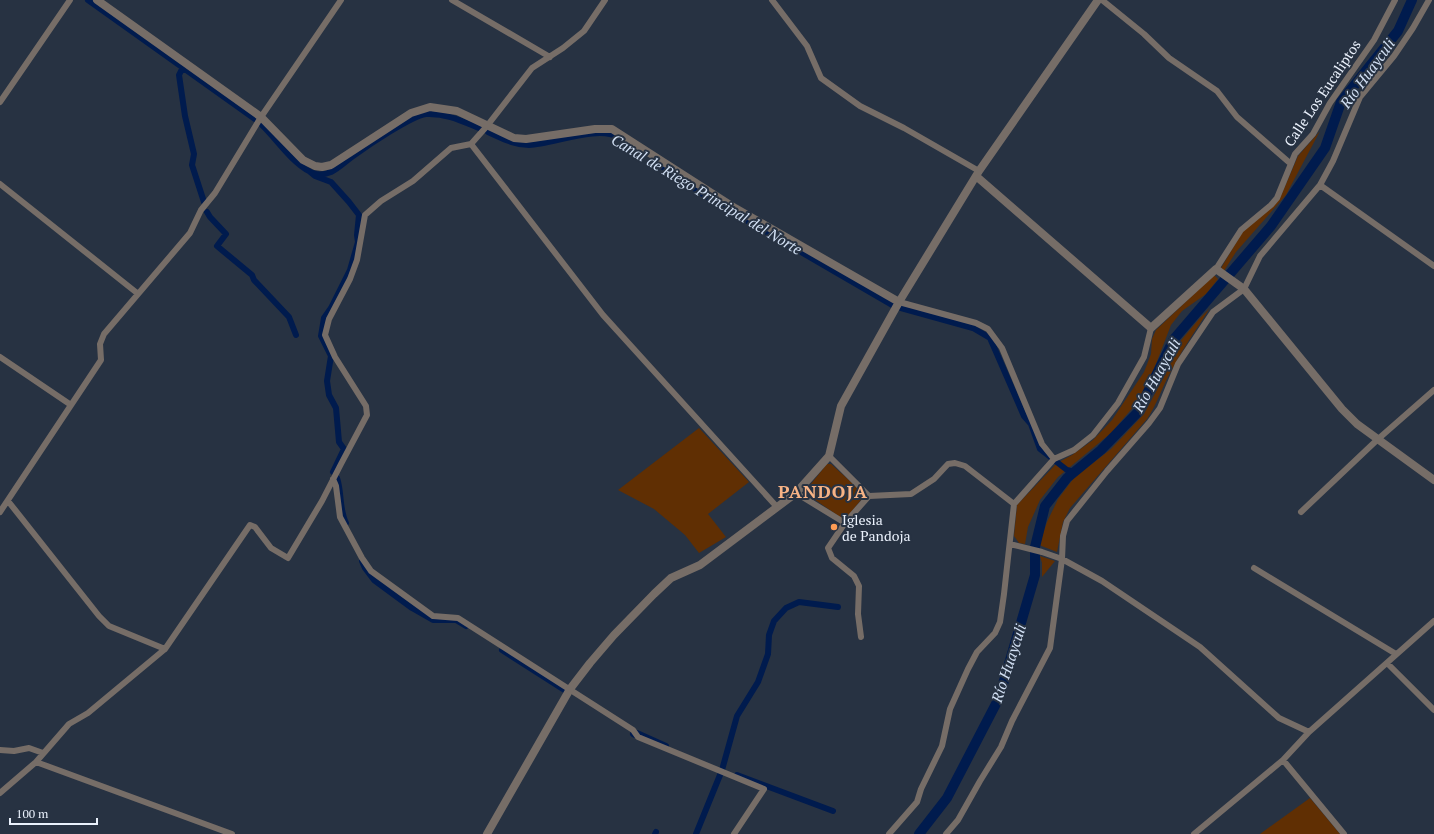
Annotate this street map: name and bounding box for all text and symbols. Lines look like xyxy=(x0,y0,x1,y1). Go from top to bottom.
water label: Río Huayculi xyxy=(1334,34,1399,113)
street label: Calle Los Eucaliptos xyxy=(1279,36,1365,150)
water label: Canal de Riego Principal del Norte xyxy=(608,129,806,259)
water label: Río Huayculi xyxy=(1127,334,1185,416)
district label: PANDOJA xyxy=(778,479,868,503)
place label: Iglesia de Pandoja xyxy=(842,510,911,545)
marker: Iglesia de Pandoja xyxy=(829,522,839,532)
water label: Río Huayculi xyxy=(986,620,1030,706)
scale bar xyxy=(10,800,97,826)
text: 100 m xyxy=(16,806,49,821)

